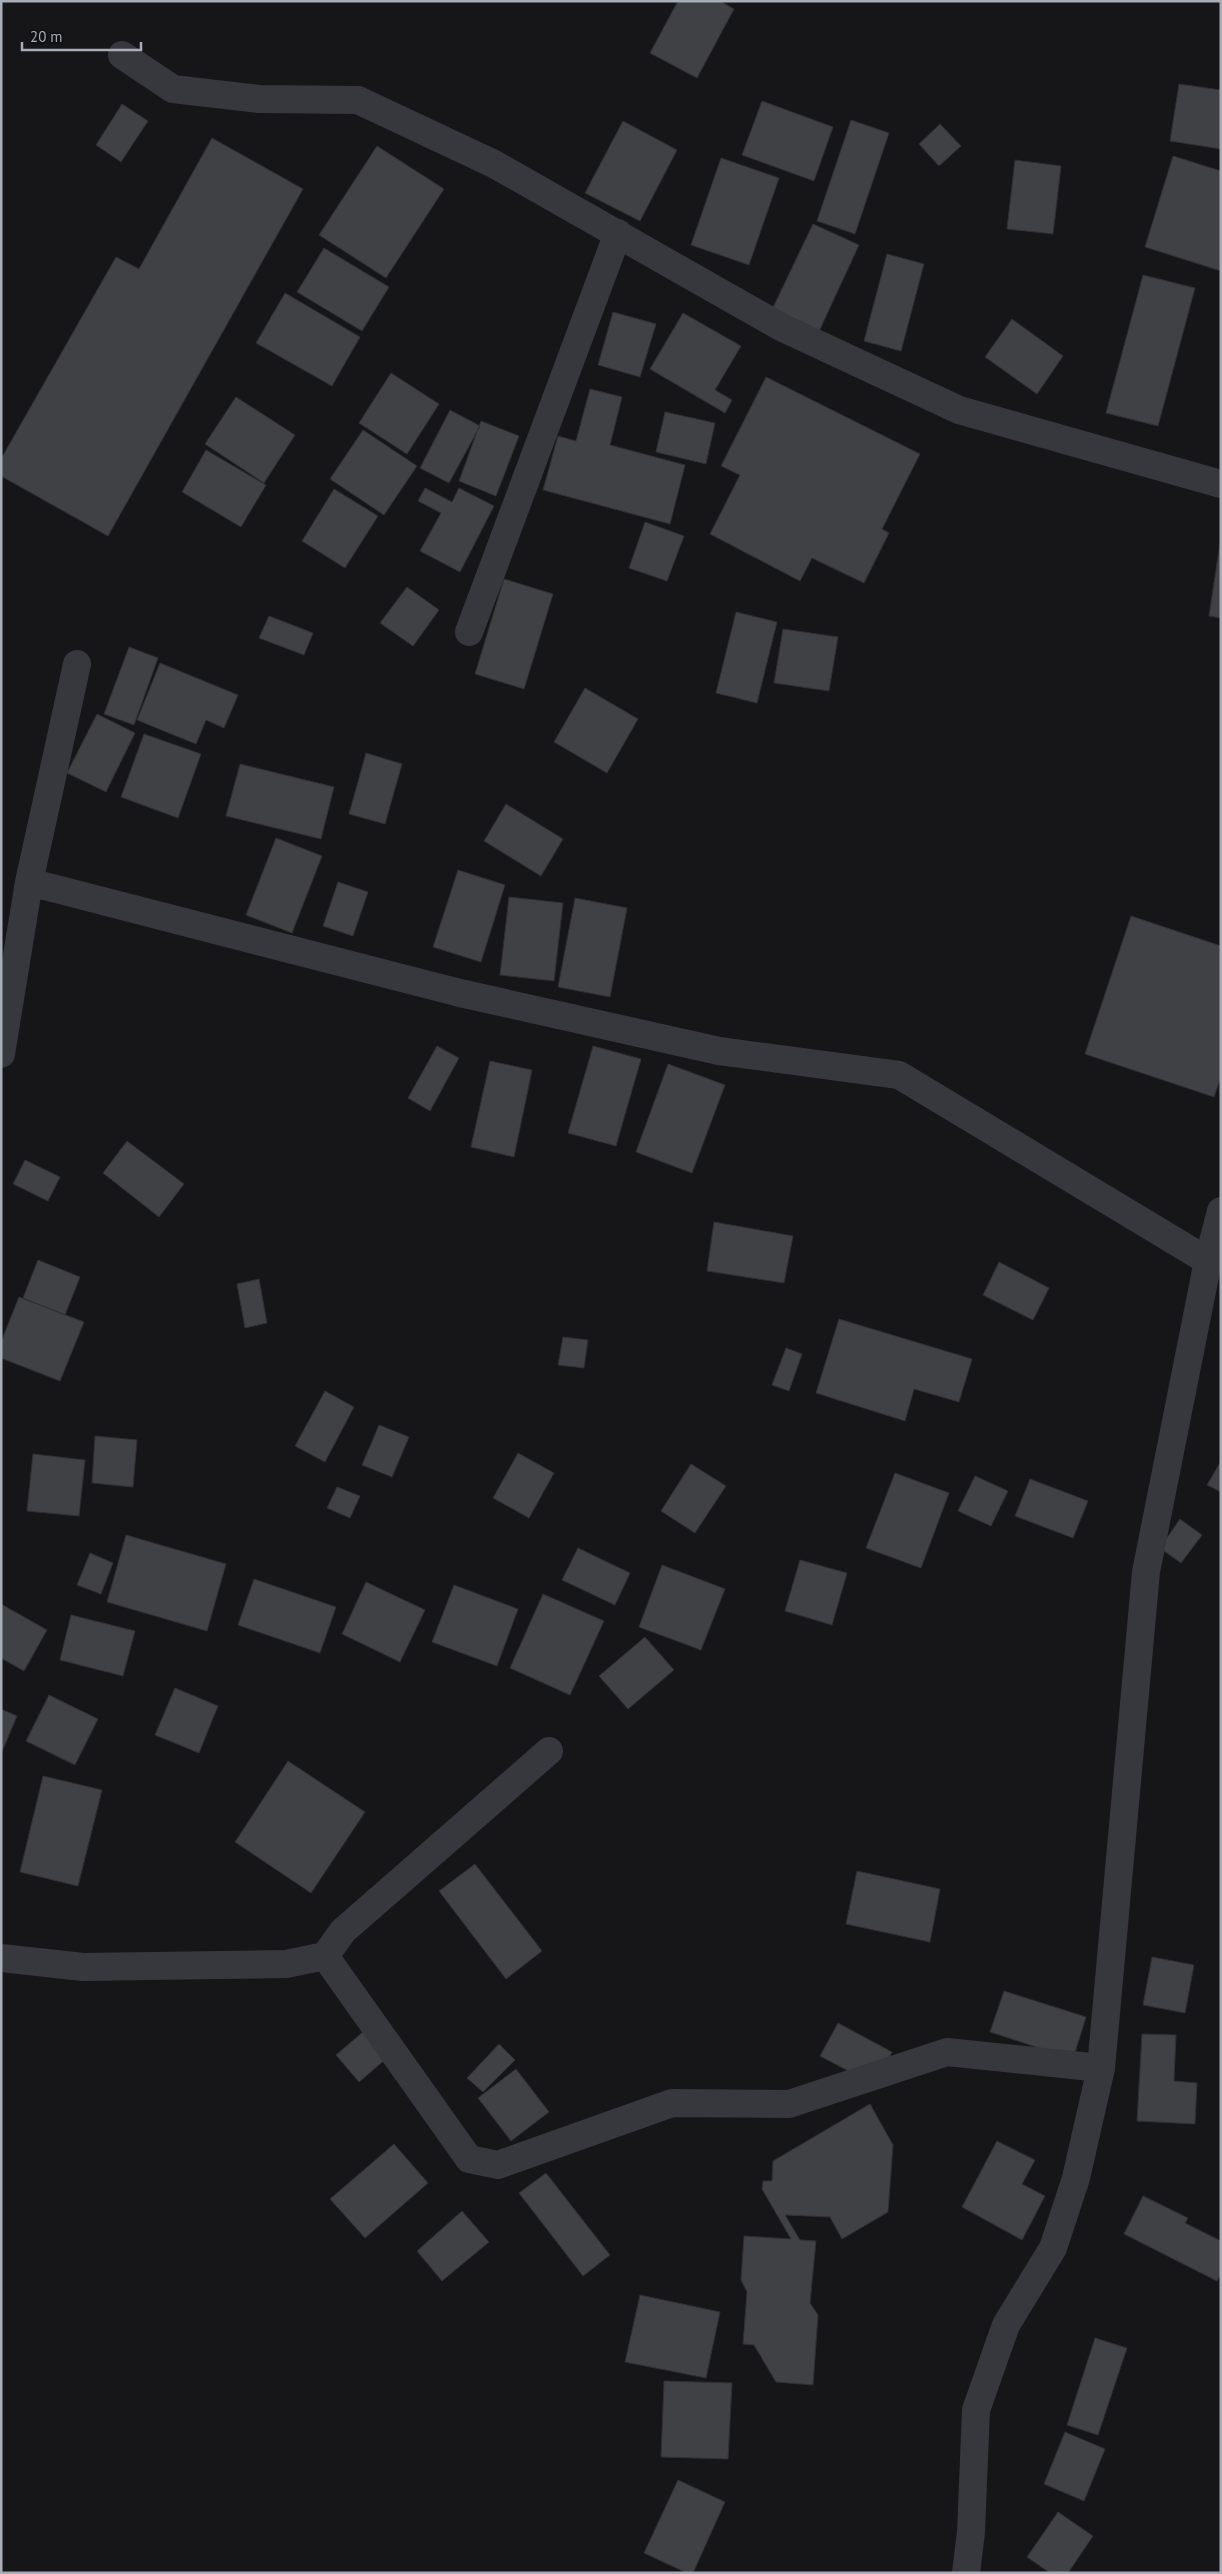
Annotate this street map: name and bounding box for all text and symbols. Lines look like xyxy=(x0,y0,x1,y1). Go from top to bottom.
scale bar xyxy=(22,20,141,52)
text: 20 m xyxy=(30,27,63,46)

